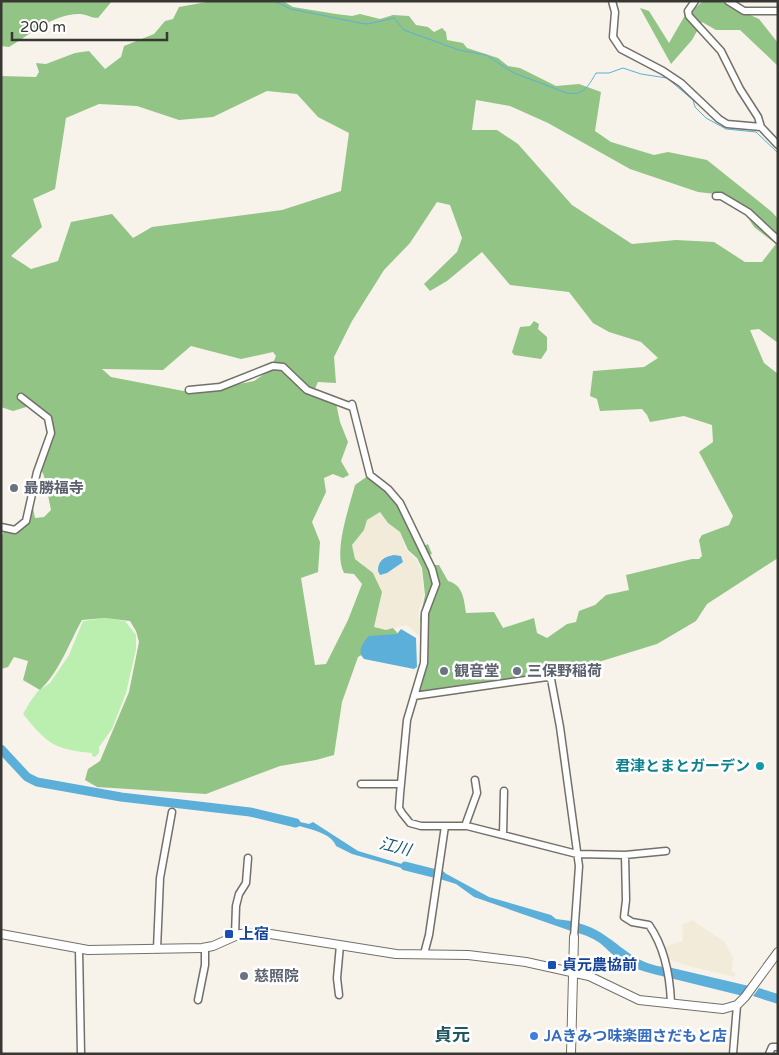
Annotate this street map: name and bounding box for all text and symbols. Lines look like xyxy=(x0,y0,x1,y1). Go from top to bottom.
scale bar xyxy=(12,10,168,42)
text: 200 m xyxy=(20,18,66,36)
place label: 最勝福寺 xyxy=(24,479,84,497)
marker: 最勝福寺 xyxy=(8,482,20,494)
place label: 観音堂 xyxy=(454,662,499,680)
place label: 三保野稲荷 xyxy=(527,662,602,680)
marker: 観音堂 xyxy=(438,665,450,677)
marker: 三保野稲荷 xyxy=(511,665,523,677)
place label: 君津とまとガーデン xyxy=(615,757,750,775)
marker: 君津とまとガーデン xyxy=(754,760,766,772)
water label: 江川 xyxy=(377,833,415,861)
place label: 上宿 xyxy=(239,925,269,943)
marker: 上宿 xyxy=(223,928,235,940)
place label: 貞元農協前 xyxy=(562,956,637,974)
marker: 貞元農協前 xyxy=(546,959,558,971)
place label: 慈照院 xyxy=(254,967,299,985)
marker: 慈照院 xyxy=(238,970,250,982)
district label: 貞元 xyxy=(434,1024,470,1046)
place label: JAきみつ味楽囲さだもと店 xyxy=(543,1027,727,1045)
marker: JAきみつ味楽囲さだもと店 xyxy=(528,1030,540,1042)

